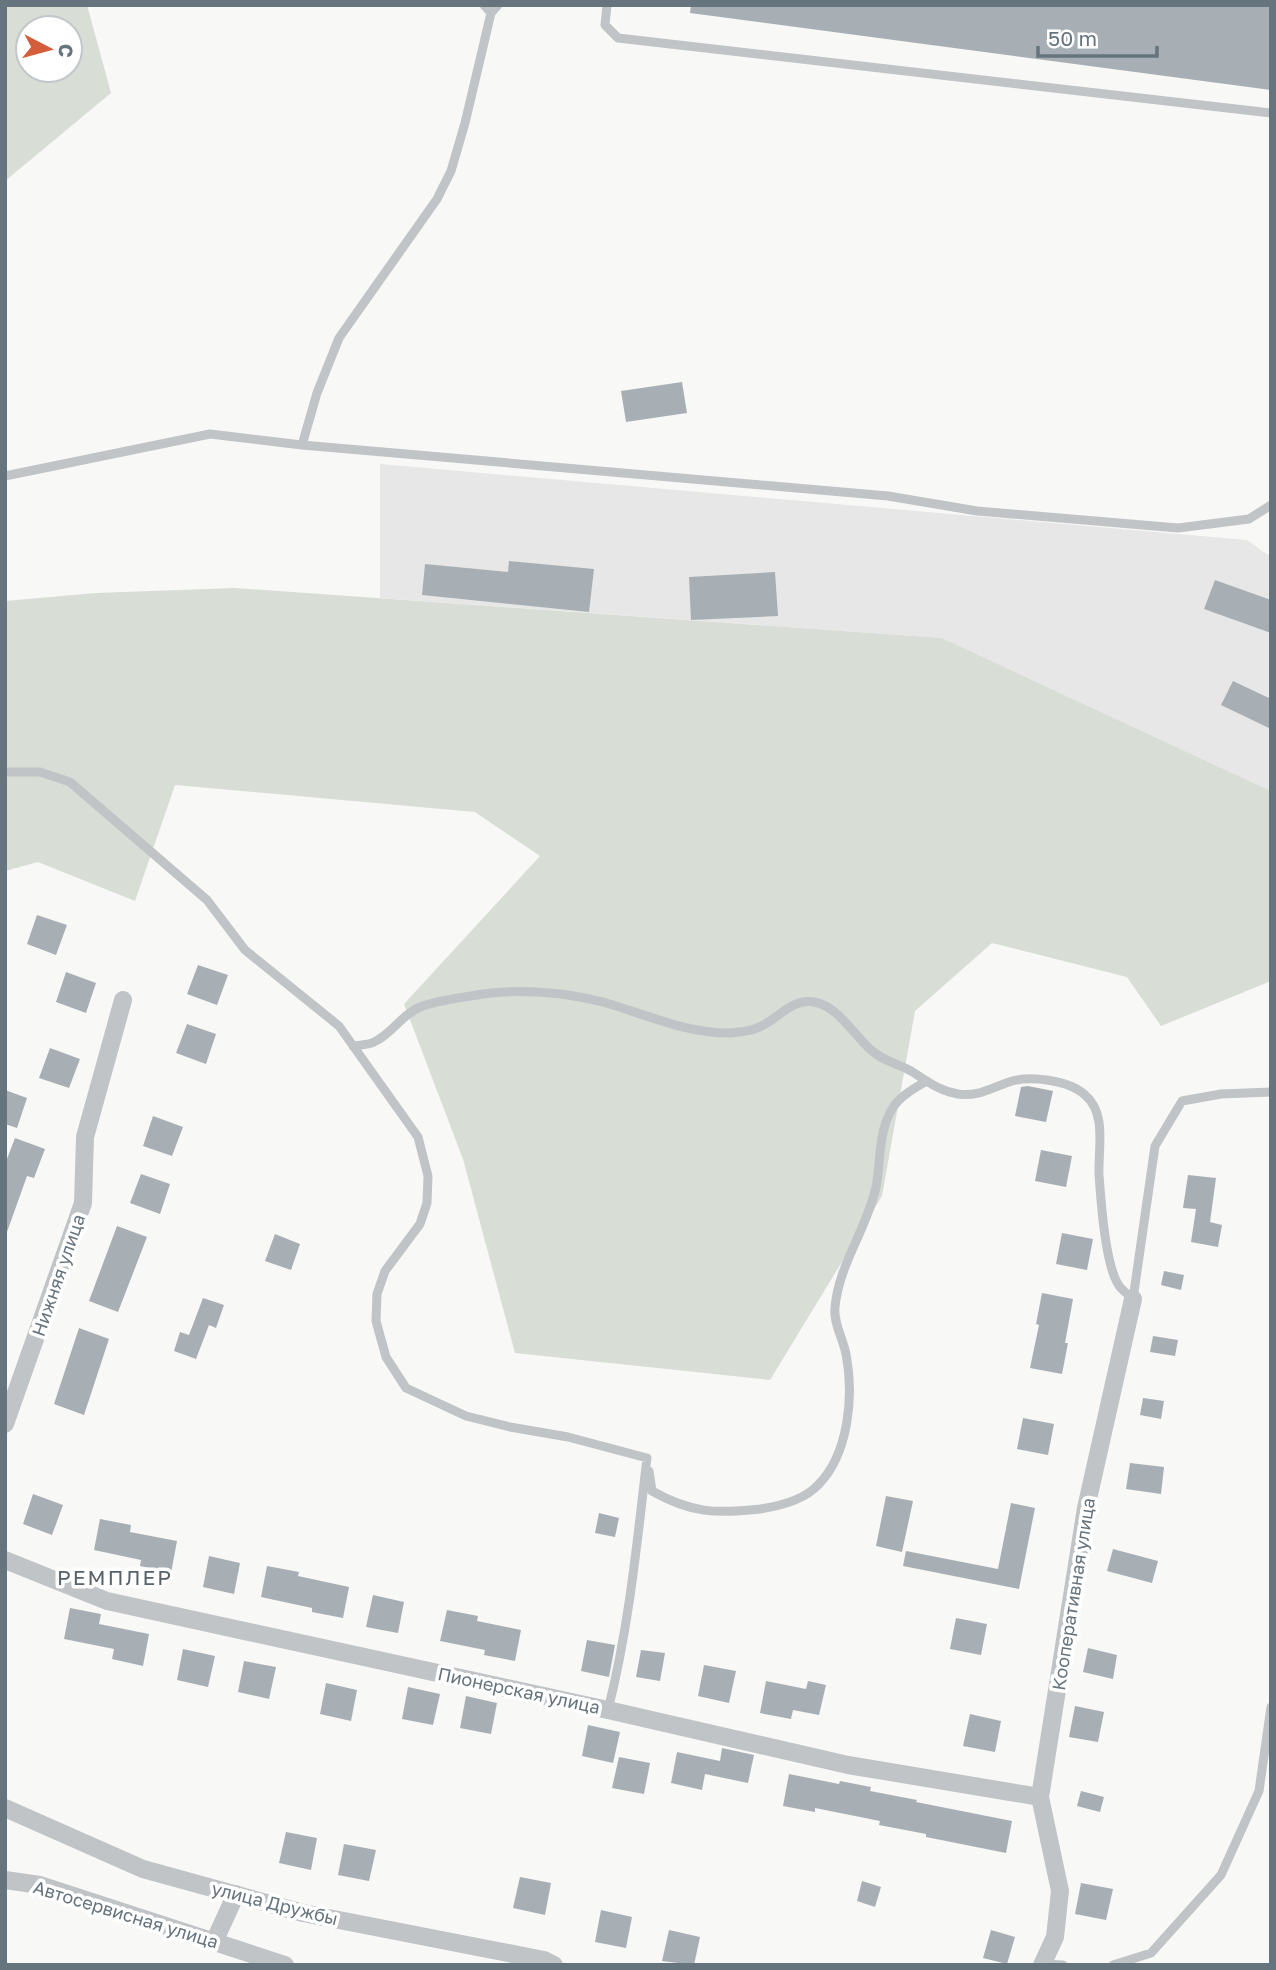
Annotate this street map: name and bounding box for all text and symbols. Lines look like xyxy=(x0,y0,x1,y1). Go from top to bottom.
north arrow xyxy=(14,14,84,84)
scale bar xyxy=(1038,14,1157,58)
text: 50 m xyxy=(1048,25,1097,51)
text: С xyxy=(54,43,79,59)
street label: Нижняя улица xyxy=(27,1211,89,1339)
street label: Кооперативная улица xyxy=(1047,1496,1099,1692)
district label: РЕМПЛЕР xyxy=(57,1564,173,1590)
street label: Пионерская улица xyxy=(436,1662,602,1718)
street label: Автосервисная улица xyxy=(31,1875,221,1953)
street label: улица Дружбы xyxy=(210,1877,340,1929)

